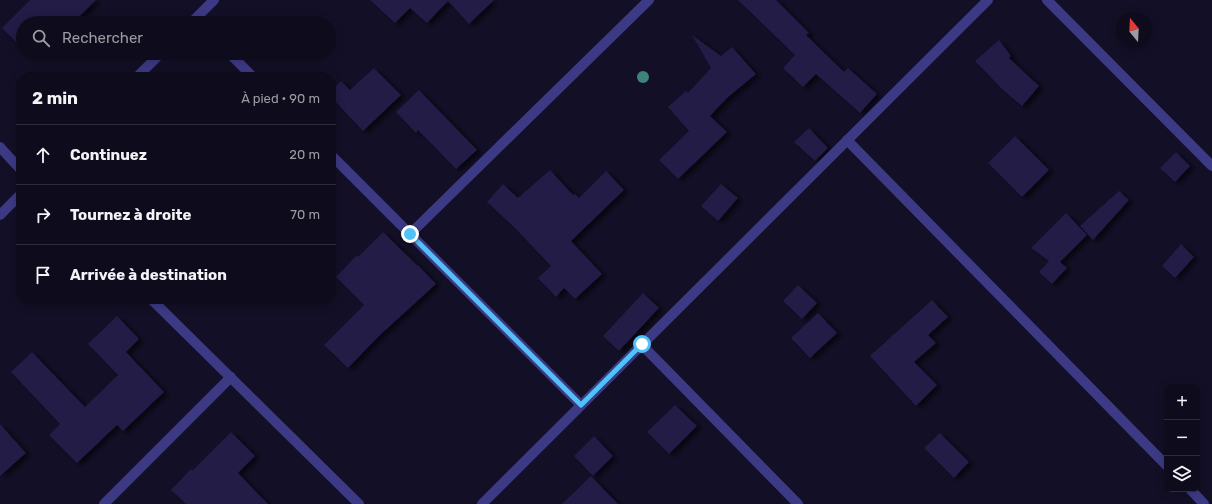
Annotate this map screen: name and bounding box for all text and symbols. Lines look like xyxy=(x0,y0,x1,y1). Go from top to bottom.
north arrow xyxy=(1116,12,1152,48)
search box xyxy=(16,16,336,60)
icon: search xyxy=(30,27,52,49)
text: Rechercher xyxy=(62,29,143,47)
text: 2 min xyxy=(32,88,78,108)
text: À pied · 90 m xyxy=(241,91,320,106)
icon: ahead xyxy=(32,144,54,166)
text: Continuez xyxy=(70,146,147,164)
text: 20 m xyxy=(289,147,320,162)
icon: right xyxy=(32,204,54,226)
text: Tournez à droite xyxy=(70,206,191,224)
text: 70 m xyxy=(290,207,320,222)
route end xyxy=(401,225,419,243)
icon: arrive xyxy=(32,264,54,286)
text: Arrivée à destination xyxy=(70,266,227,284)
route start xyxy=(633,335,651,353)
map controls xyxy=(1164,384,1200,492)
button: + xyxy=(1164,384,1200,420)
button: − xyxy=(1164,420,1200,456)
button: layers xyxy=(1164,456,1200,492)

